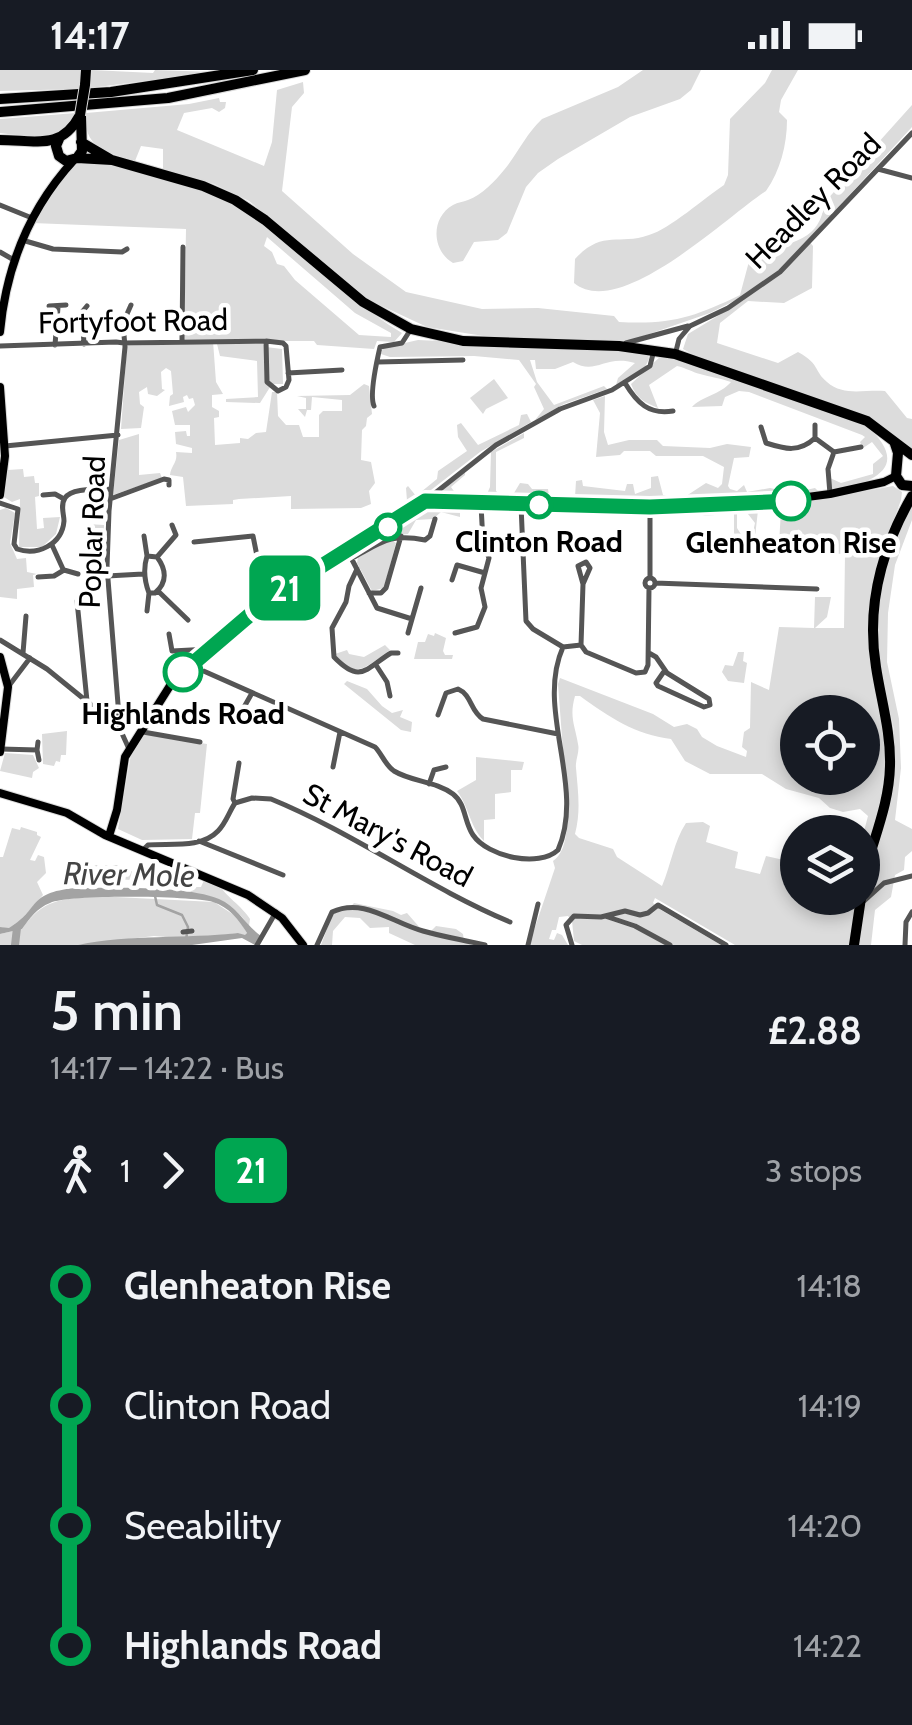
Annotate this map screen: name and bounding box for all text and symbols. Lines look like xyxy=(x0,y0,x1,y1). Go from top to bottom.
text: 14:17 xyxy=(50,12,129,59)
street label: Headley Road xyxy=(738,126,888,276)
street label: Fortyfoot Road xyxy=(38,301,228,341)
street label: Poplar Road xyxy=(71,455,113,609)
marker: Glenheaton Rise xyxy=(772,482,810,520)
marker: Clinton Road xyxy=(526,492,552,518)
unlabelled marker xyxy=(375,514,401,540)
place label: Clinton Road xyxy=(455,523,623,560)
place label: Glenheaton Rise xyxy=(686,524,896,561)
line badge: 21 xyxy=(240,556,330,620)
text: 21 xyxy=(269,567,301,610)
marker: Highlands Road xyxy=(164,653,202,691)
place label: Highlands Road xyxy=(81,695,285,732)
map controls xyxy=(780,695,880,915)
button: locate xyxy=(780,695,880,795)
street label: St Mary's Road xyxy=(297,775,479,895)
button: layers xyxy=(780,815,880,915)
water label: River Mole xyxy=(63,853,195,895)
text: 5 min xyxy=(50,977,183,1044)
text: £2.88 xyxy=(768,1007,862,1054)
text: 14:17 – 14:22 · Bus xyxy=(50,1048,284,1087)
icon: walk xyxy=(50,1143,105,1198)
icon: forward xyxy=(145,1143,200,1198)
text: 21 xyxy=(235,1149,267,1192)
text: 1 xyxy=(120,1151,130,1190)
text: 3 stops xyxy=(765,1151,862,1190)
text: Glenheaton Rise xyxy=(124,1262,391,1309)
text: 14:18 xyxy=(797,1266,862,1305)
text: Clinton Road xyxy=(124,1382,331,1429)
text: 14:19 xyxy=(798,1386,862,1425)
text: Seeability xyxy=(124,1502,282,1549)
text: 14:20 xyxy=(787,1506,862,1545)
text: Highlands Road xyxy=(124,1622,382,1669)
text: 14:22 xyxy=(793,1626,862,1665)

